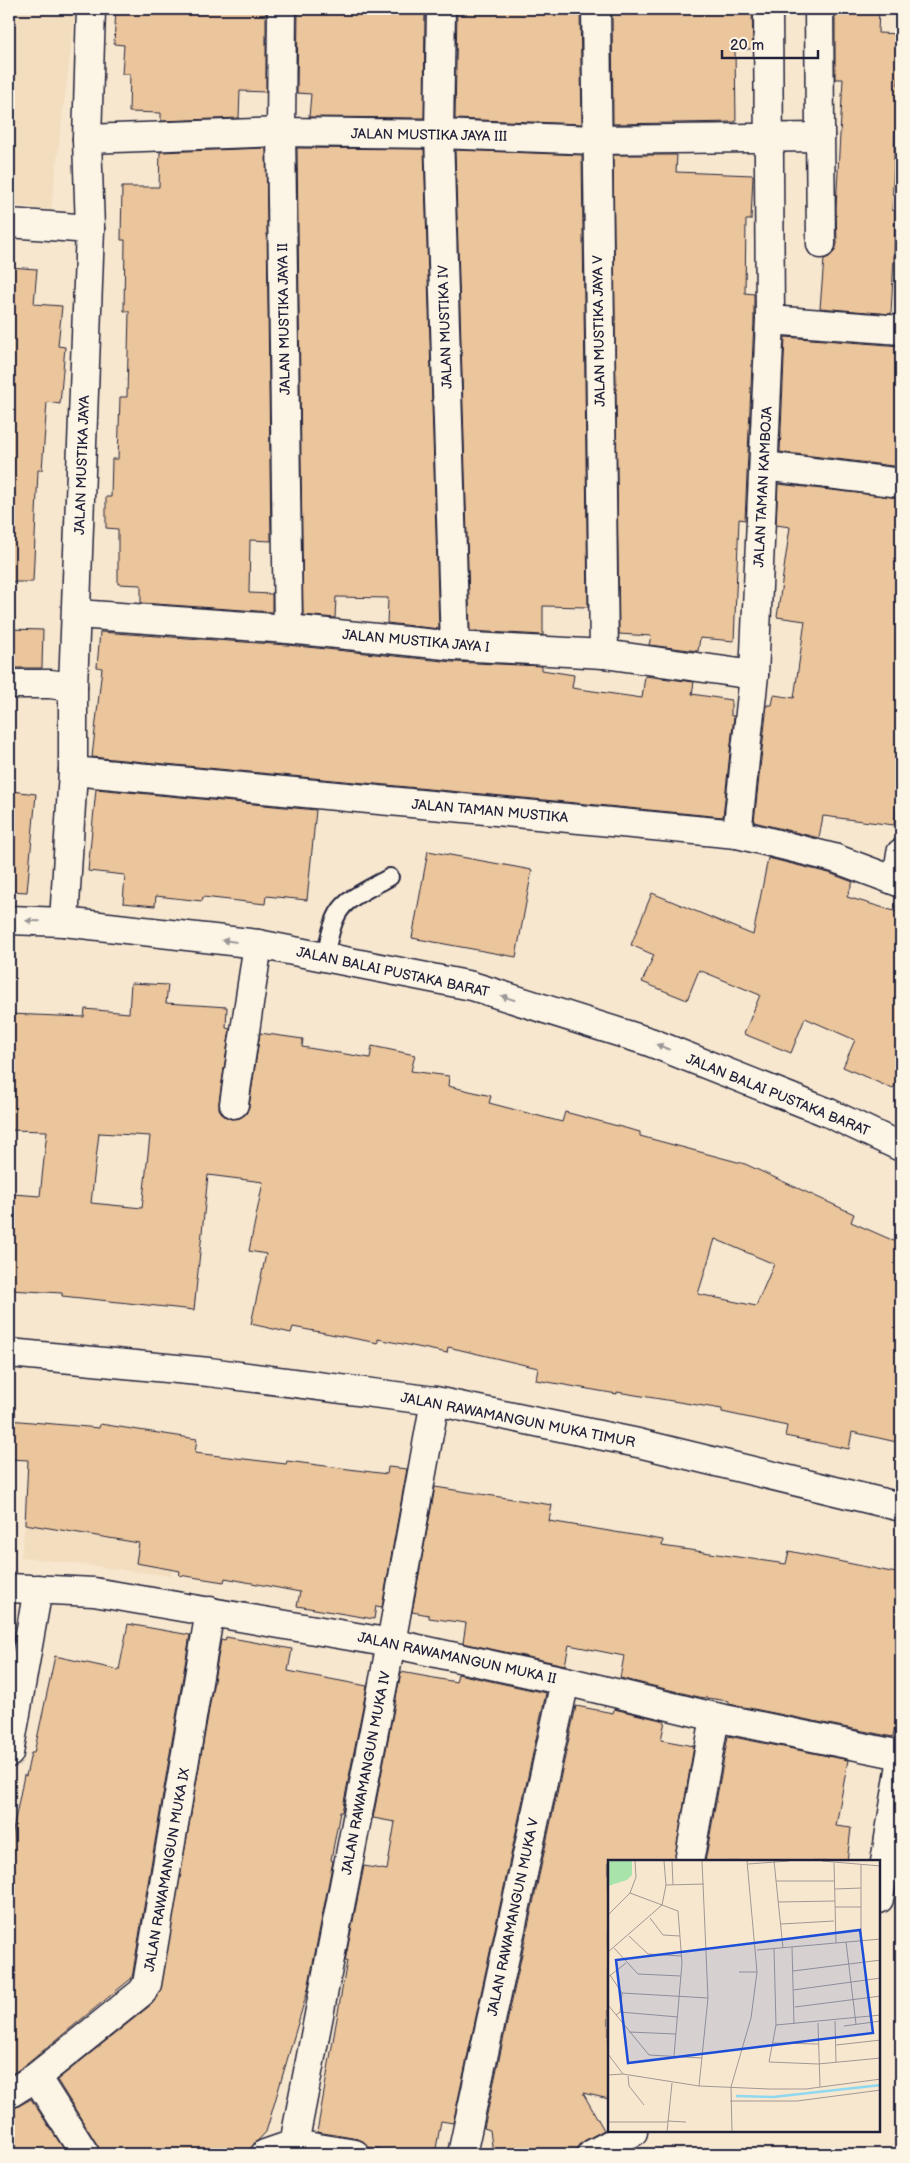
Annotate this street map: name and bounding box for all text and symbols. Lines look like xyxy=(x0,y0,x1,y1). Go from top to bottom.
scale bar xyxy=(722,28,819,60)
text: 20 m xyxy=(730,36,764,55)
street label: JALAN MUSTIKA JAYA III xyxy=(351,125,507,145)
street label: JALAN MUSTIKA JAYA II xyxy=(274,243,294,395)
street label: JALAN MUSTIKA JAYA V xyxy=(589,255,609,407)
street label: JALAN MUSTIKA IV xyxy=(434,264,456,389)
street label: JALAN MUSTIKA JAYA xyxy=(71,395,93,535)
street label: JALAN TAMAN KAMBOJA xyxy=(750,406,776,568)
street label: JALAN MUSTIKA JAYA I xyxy=(342,626,490,656)
street label: JALAN TAMAN MUSTIKA xyxy=(411,796,569,826)
one-way arrow xyxy=(24,916,40,924)
one-way arrow xyxy=(221,937,237,945)
street label: JALAN BALAI PUSTAKA BARAT xyxy=(295,943,492,1001)
one-way arrow xyxy=(500,993,515,1001)
one-way arrow xyxy=(656,1043,670,1051)
street label: JALAN BALAI PUSTAKA BARAT xyxy=(684,1050,873,1140)
street label: JALAN RAWAMANGUN MUKA TIMUR xyxy=(399,1389,637,1451)
street label: JALAN RAWAMANGUN MUKA II xyxy=(356,1629,558,1687)
street label: JALAN RAWAMANGUN MUKA IV xyxy=(338,1669,394,1876)
street label: JALAN RAWAMANGUN MUKA IX xyxy=(141,1767,193,1973)
street label: JALAN RAWAMANGUN MUKA V xyxy=(484,1816,542,2018)
inset map xyxy=(608,1860,880,2133)

